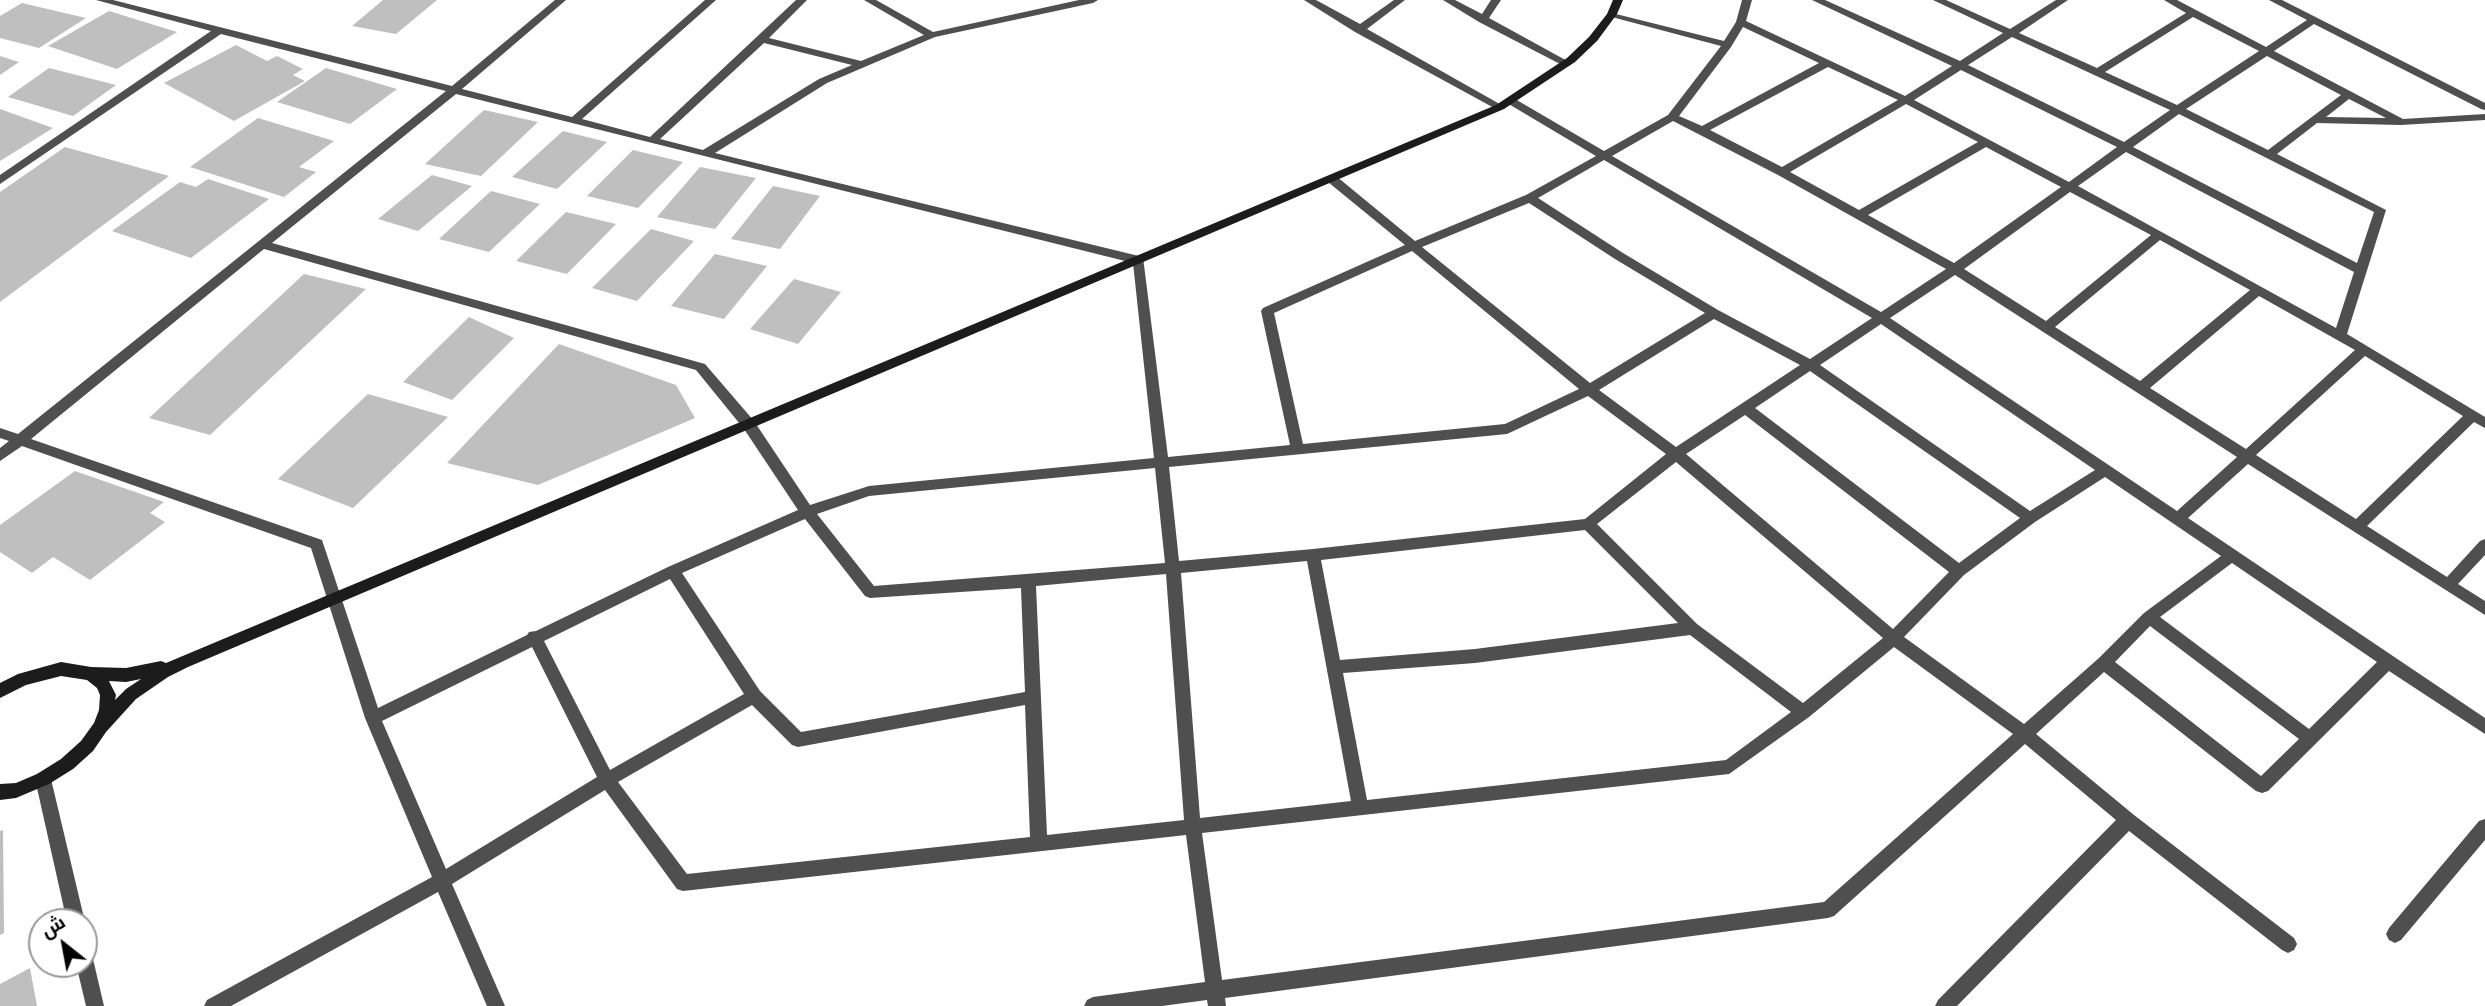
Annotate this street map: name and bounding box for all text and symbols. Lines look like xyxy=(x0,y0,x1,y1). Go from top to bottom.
north arrow xyxy=(28,908,98,978)
text: ش xyxy=(37,911,69,942)

